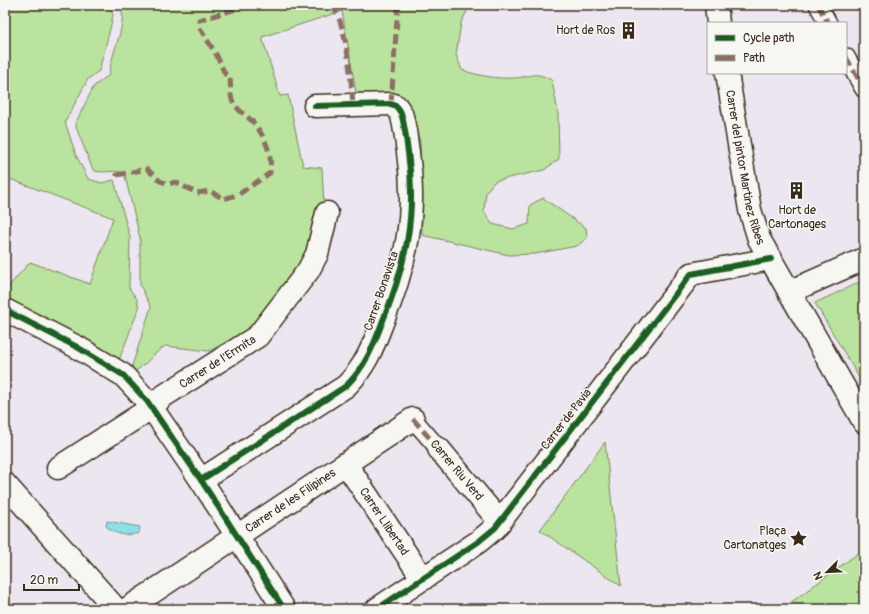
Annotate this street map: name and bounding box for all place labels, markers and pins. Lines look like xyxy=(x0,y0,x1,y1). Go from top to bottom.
building icon: Hort de Ros xyxy=(618,20,638,40)
place label: Hort de Ros xyxy=(556,23,616,38)
building icon: Hort de Cartonages xyxy=(787,181,807,201)
place label: Hort de Cartonages xyxy=(768,203,827,232)
place label: Plaça Cartonatges xyxy=(723,524,787,553)
place icon: Plaça Cartonatges xyxy=(789,528,809,548)

